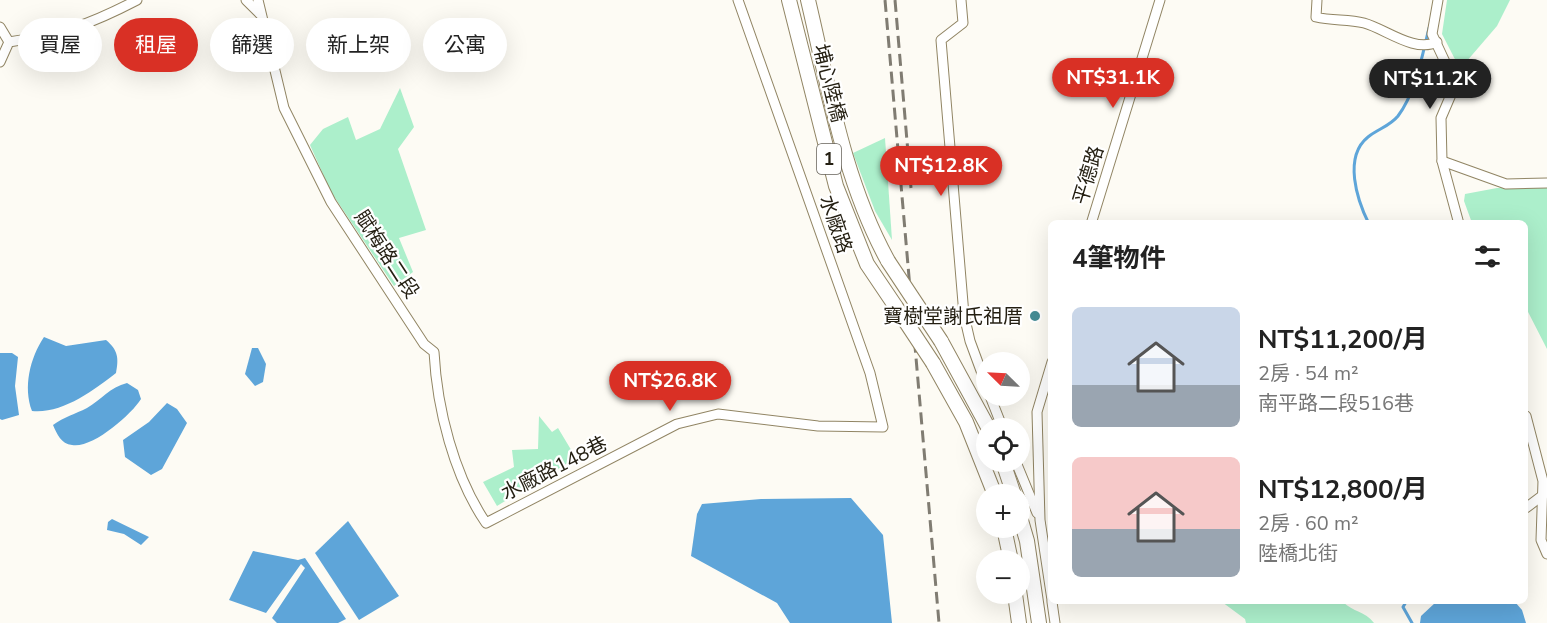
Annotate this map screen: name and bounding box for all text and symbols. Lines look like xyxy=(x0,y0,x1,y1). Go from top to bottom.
chip: 買屋 xyxy=(18,18,102,72)
chip: 租屋 xyxy=(114,18,198,72)
chip: 篩選 xyxy=(210,18,294,72)
chip: 新上架 xyxy=(306,18,411,72)
chip: 公寓 xyxy=(423,18,507,72)
street label: 埔心陸橋 xyxy=(807,41,852,125)
pin: NT$31.1K xyxy=(1051,58,1175,109)
pin: NT$11.2K xyxy=(1368,59,1492,110)
text: NT$31.1K xyxy=(1066,64,1160,91)
text: NT$11.2K xyxy=(1383,65,1477,92)
street label: 平德路 xyxy=(1067,143,1110,208)
road number: 1 xyxy=(817,144,841,174)
pin: NT$12.8K xyxy=(879,146,1003,197)
text: NT$12.8K xyxy=(894,152,988,179)
street label: 水廠路 xyxy=(813,191,858,257)
street label: 賦梅路二段 xyxy=(348,205,425,304)
icon: filters xyxy=(1471,240,1504,273)
text: 4筆物件 xyxy=(1072,241,1166,276)
place label: 寶樹堂謝氏祖厝 xyxy=(883,303,1023,330)
marker: 寶樹堂謝氏祖厝 xyxy=(1028,309,1042,323)
text: NT$11,200/月 xyxy=(1258,322,1428,357)
icon: home xyxy=(1120,331,1192,403)
north arrow xyxy=(976,352,1030,406)
map controls xyxy=(976,352,1030,604)
text: 2房 · 54 m² xyxy=(1258,360,1359,387)
pin: NT$26.8K xyxy=(608,361,732,412)
text: NT$26.8K xyxy=(623,367,717,394)
text: 南平路二段516巷 xyxy=(1258,390,1414,417)
button: locate xyxy=(976,418,1030,472)
street label: 水廠路148巷 xyxy=(496,430,612,507)
text: NT$12,800/月 xyxy=(1258,472,1428,507)
icon: home xyxy=(1120,481,1192,553)
button: + xyxy=(976,484,1030,538)
text: 2房 · 60 m² xyxy=(1258,510,1359,537)
text: 陸橋北街 xyxy=(1258,540,1338,567)
button: − xyxy=(976,550,1030,604)

